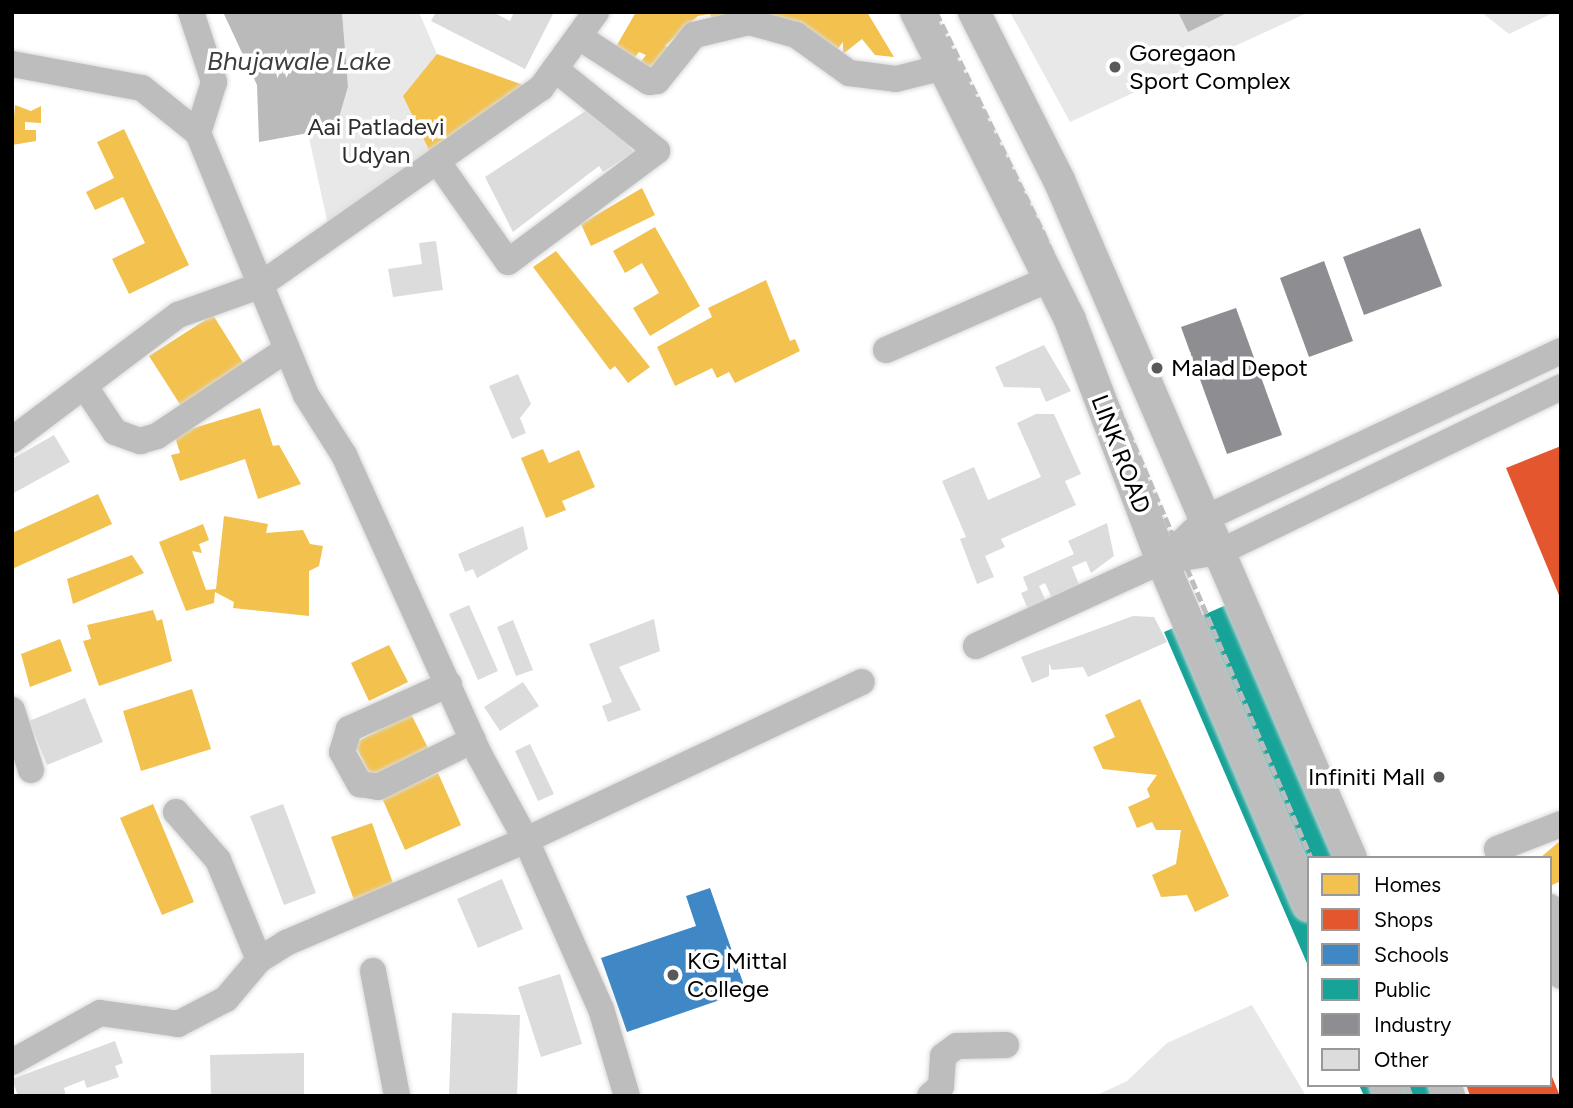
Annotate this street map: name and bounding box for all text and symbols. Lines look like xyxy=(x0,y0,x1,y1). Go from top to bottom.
place label: Goregaon Sport Complex xyxy=(1129,39,1290,95)
water label: Bhujawale Lake xyxy=(207,46,391,78)
marker: Goregaon Sport Complex xyxy=(1107,59,1123,75)
park label: Aai Patladevi Udyan xyxy=(307,113,445,169)
place label: Malad Depot xyxy=(1171,354,1308,382)
marker: Malad Depot xyxy=(1149,360,1165,376)
street label: LINK ROAD xyxy=(1085,391,1157,517)
place label: Infiniti Mall xyxy=(1308,763,1425,791)
marker: Infiniti Mall xyxy=(1431,769,1447,785)
legend xyxy=(1307,856,1552,1087)
text: Homes xyxy=(1374,872,1441,897)
text: Shops xyxy=(1374,907,1433,932)
text: Schools xyxy=(1374,942,1449,967)
place label: KG Mittal College xyxy=(687,947,787,1003)
marker: KG Mittal College xyxy=(665,967,681,983)
text: Public xyxy=(1374,977,1431,1002)
text: Industry xyxy=(1374,1012,1451,1037)
text: Other xyxy=(1374,1047,1429,1072)

